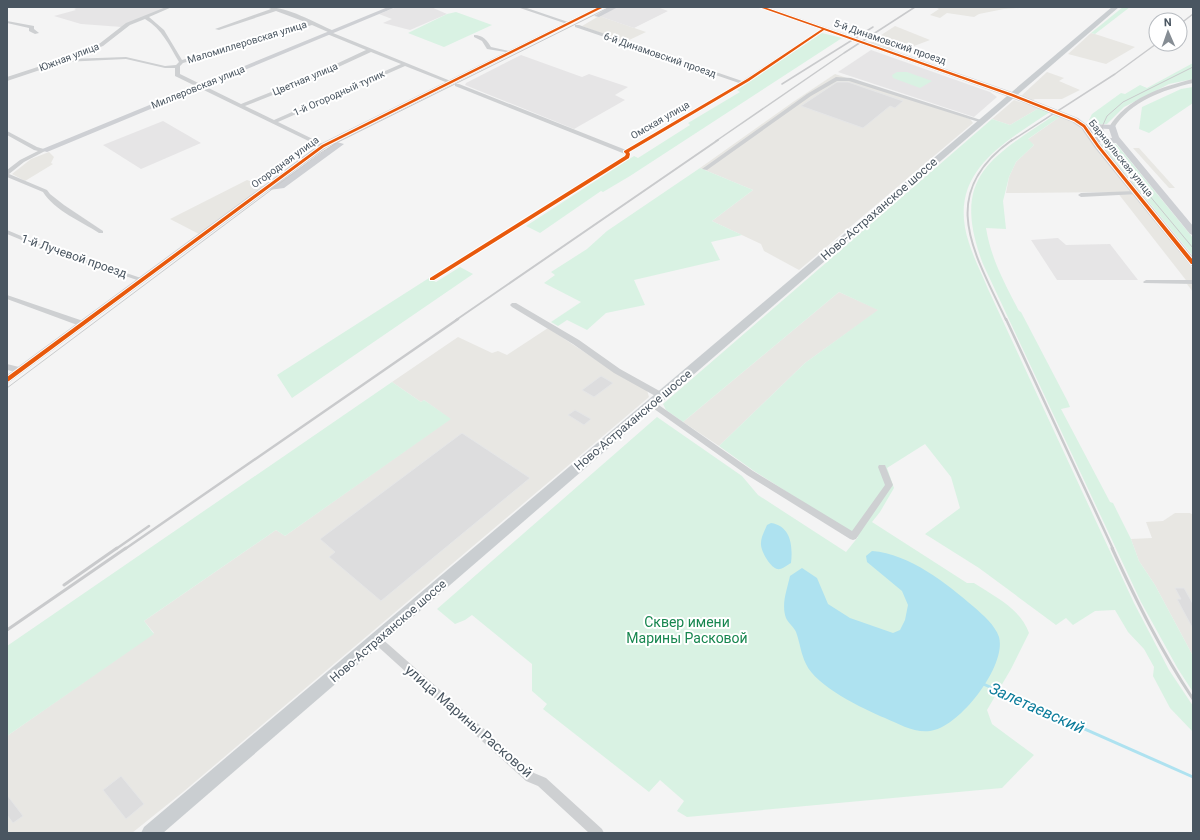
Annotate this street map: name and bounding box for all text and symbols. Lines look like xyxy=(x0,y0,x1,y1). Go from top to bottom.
north arrow xyxy=(1148,12,1188,52)
text: N xyxy=(1164,16,1172,29)
street label: 5-й Динамовский проезд xyxy=(832,18,948,66)
street label: Маломиллеровская улица xyxy=(186,19,308,65)
street label: 6-й Динамовский проезд xyxy=(602,31,718,79)
street label: Южная улица xyxy=(38,41,100,73)
street label: Цветная улица xyxy=(271,60,339,98)
street label: Миллеровская улица xyxy=(150,63,246,111)
street label: 1-й Огородный тупик xyxy=(292,68,387,118)
street label: Омская улица xyxy=(629,99,691,141)
street label: Барнаульская улица xyxy=(1087,117,1155,199)
street label: Огородная улица xyxy=(249,134,321,190)
street label: Ново-Астраханское шоссе xyxy=(818,155,940,263)
street label: 1-й Лучевой проезд xyxy=(19,231,129,281)
street label: Ново-Астраханское шоссе xyxy=(571,367,695,473)
street label: Ново-Астраханское шоссе xyxy=(327,577,449,685)
park label: Сквер имени Марины Расковой xyxy=(626,614,748,646)
street label: улица Марины Расковой xyxy=(402,661,536,781)
water label: Залетаевский xyxy=(987,679,1088,737)

